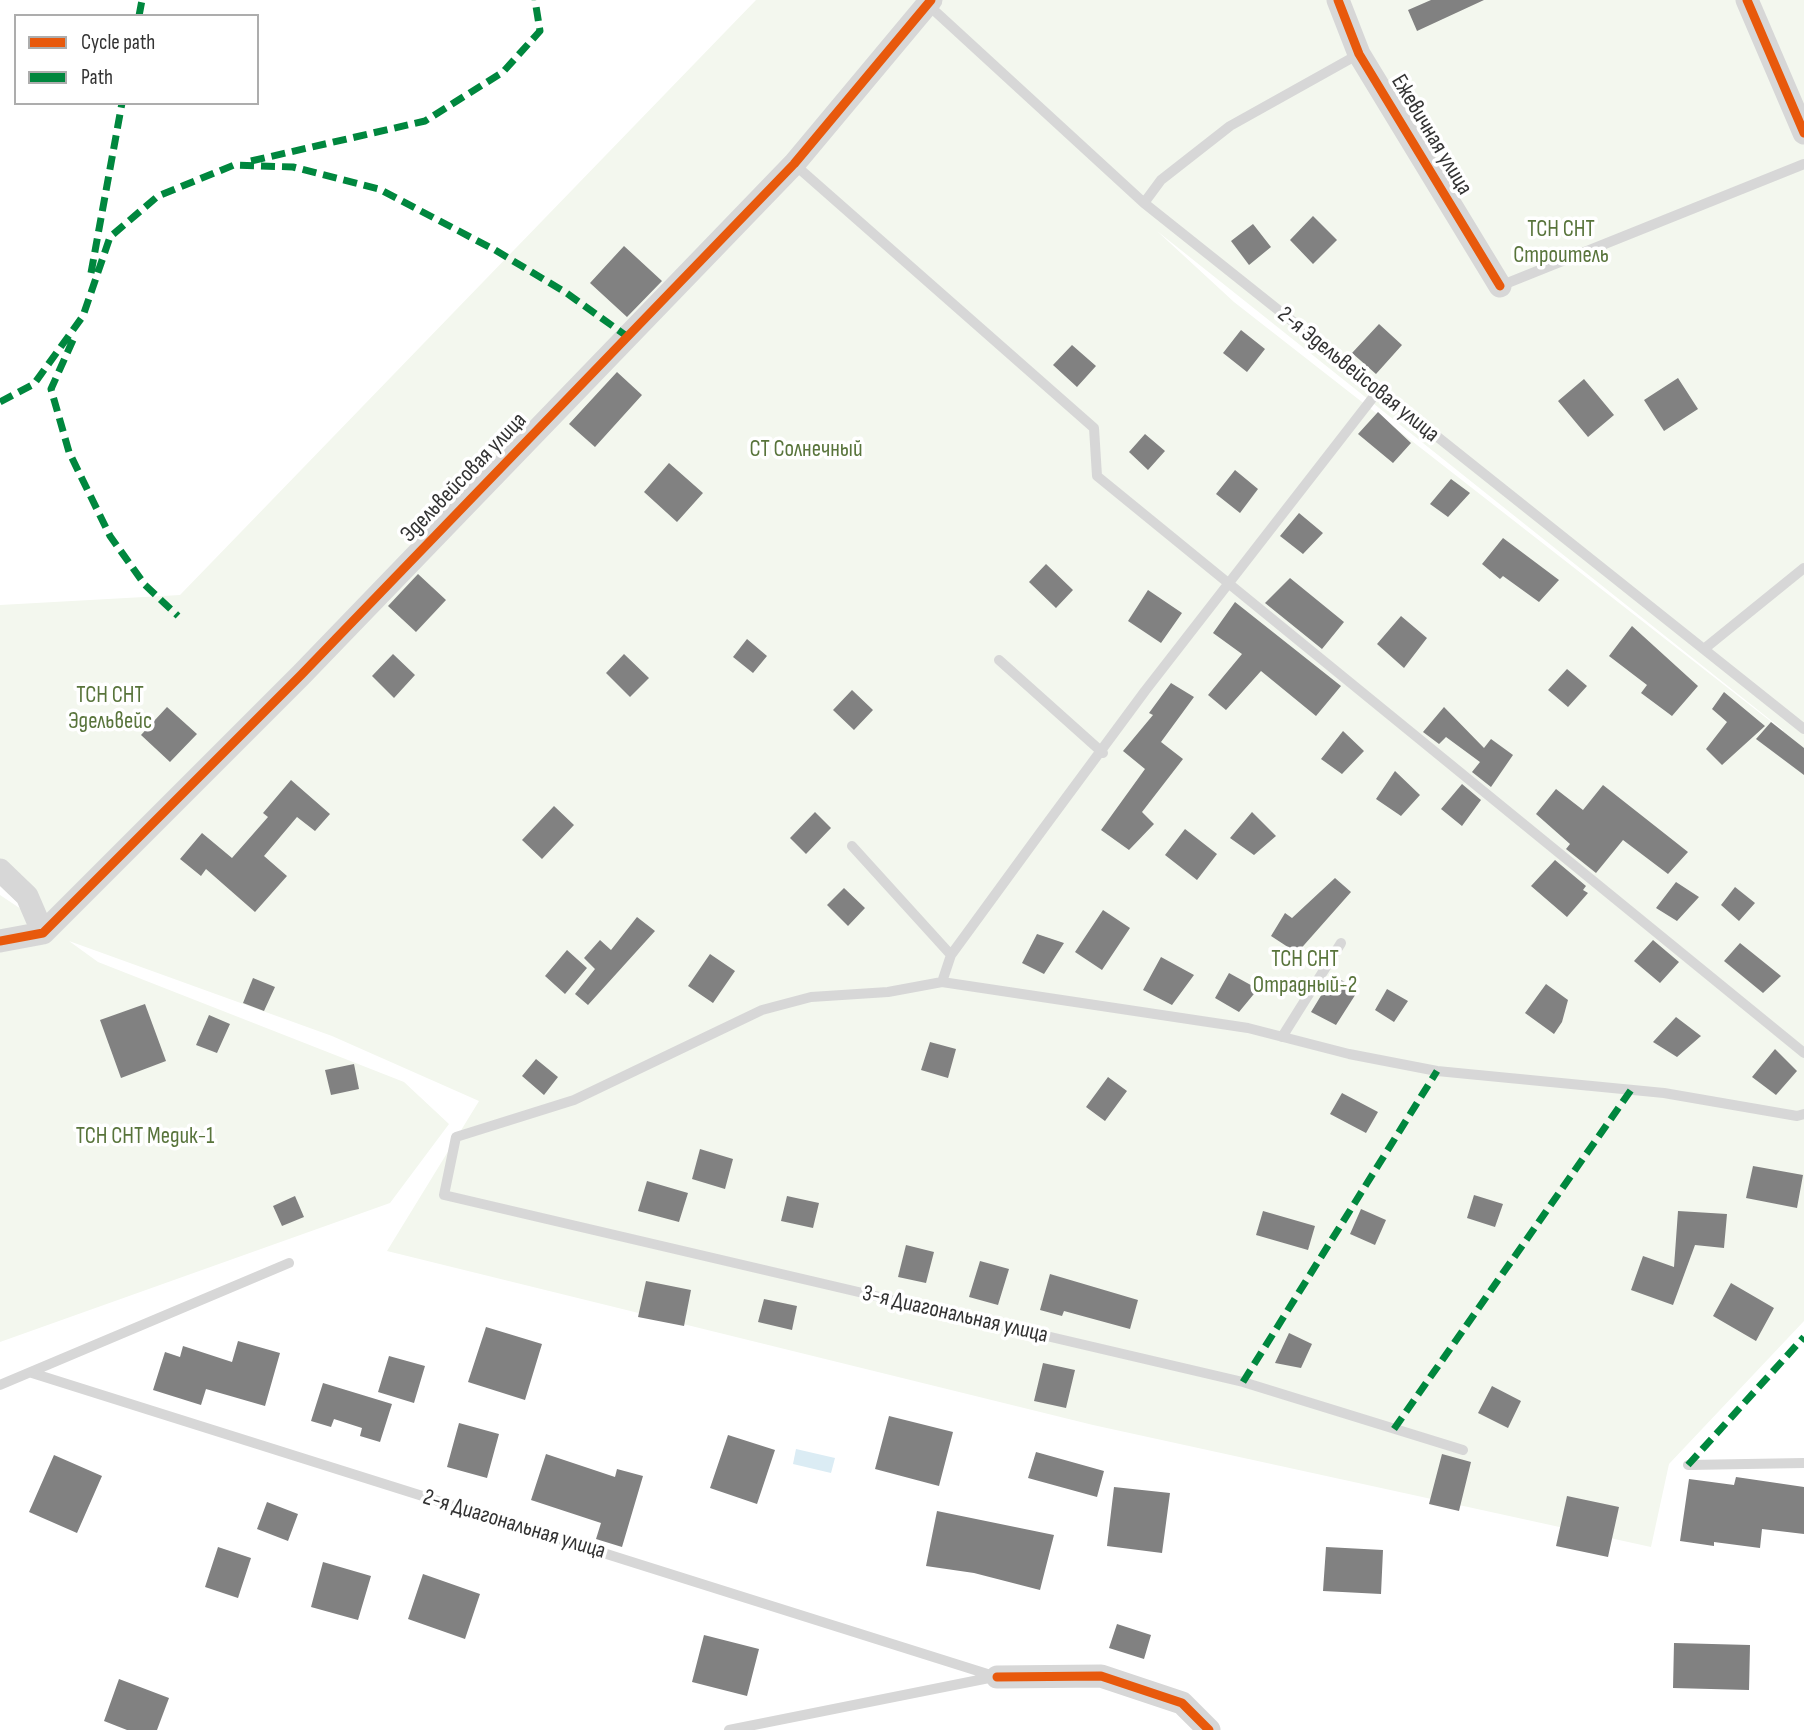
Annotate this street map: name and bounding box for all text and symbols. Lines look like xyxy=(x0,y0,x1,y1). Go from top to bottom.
legend xyxy=(14,14,259,105)
text: Cycle path xyxy=(81,30,155,55)
text: Path xyxy=(81,65,113,90)
street label: Ежевичная улица xyxy=(1384,70,1478,200)
park label: ТСН СНТ Строитель xyxy=(1513,216,1609,270)
street label: 2-я Эдельвейсовая улица xyxy=(1272,301,1444,449)
street label: Эдельвейсовая улица xyxy=(395,407,533,549)
park label: СТ Солнечный xyxy=(749,436,863,464)
park label: ТСН СНТ Эдельвейс xyxy=(68,682,152,736)
park label: ТСН СНТ Отрадный-2 xyxy=(1253,946,1357,1000)
park label: ТСН СНТ Медик-1 xyxy=(76,1123,214,1151)
street label: 3-я Диагональная улица xyxy=(859,1280,1051,1350)
street label: 2-я Диагональная улица xyxy=(419,1484,609,1566)

